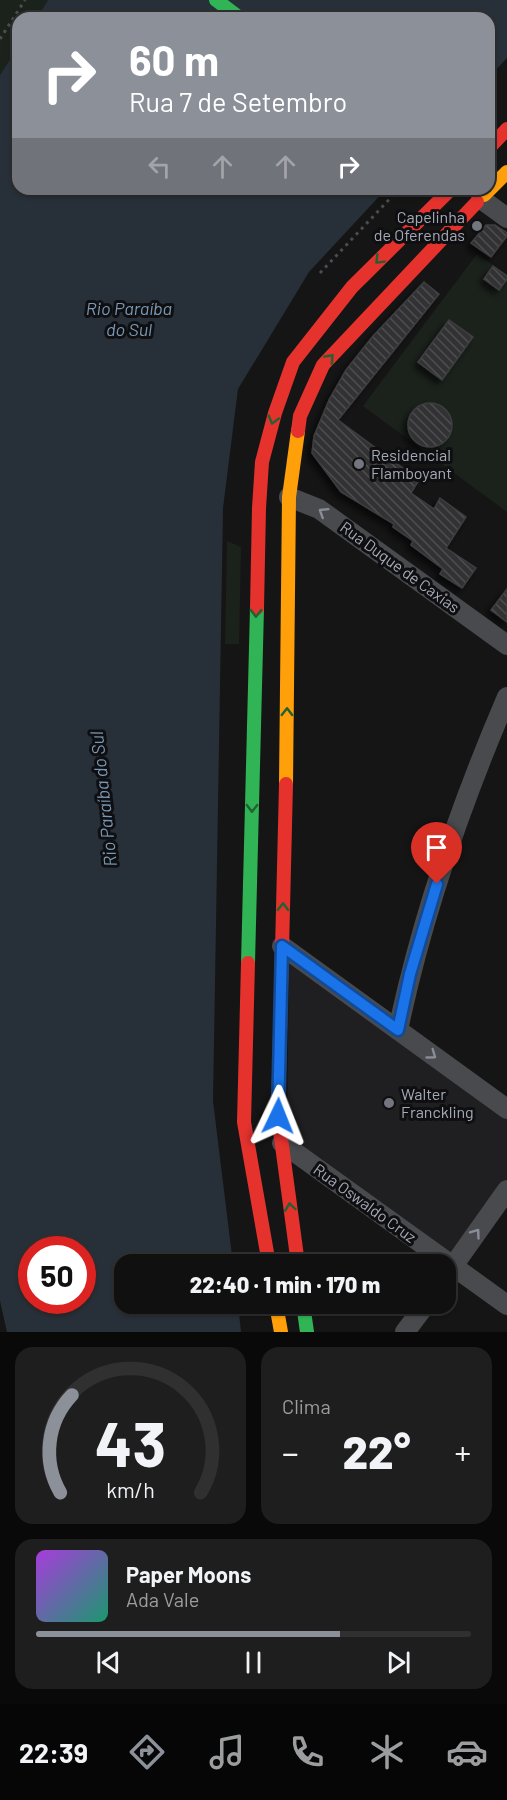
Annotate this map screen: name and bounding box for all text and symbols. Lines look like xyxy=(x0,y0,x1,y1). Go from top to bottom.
text: 60 m xyxy=(129,34,219,84)
icon: right xyxy=(30,36,108,114)
text: Rua 7 de Setembro xyxy=(129,85,347,117)
icon: left xyxy=(143,150,176,183)
icon: ahead xyxy=(206,150,239,183)
icon: ahead xyxy=(269,150,302,183)
icon: right xyxy=(332,150,365,183)
place label: Capelinha de Oferendas xyxy=(374,207,465,244)
marker: Capelinha de Oferendas xyxy=(470,219,484,233)
one-way arrow xyxy=(376,252,387,263)
water label: Rio Paraíba do Sul xyxy=(86,297,172,340)
one-way arrow xyxy=(323,354,334,365)
one-way arrow xyxy=(268,414,280,424)
place label: Residencial Flamboyant xyxy=(371,445,452,482)
marker: Residencial Flamboyant xyxy=(352,457,366,471)
one-way arrow xyxy=(319,508,329,520)
street label: Rua Duque de Caxias xyxy=(337,517,464,616)
one-way arrow xyxy=(250,608,262,617)
one-way arrow xyxy=(281,708,293,717)
water label: Rio Paraíba do Sul xyxy=(85,730,121,868)
one-way arrow xyxy=(245,803,258,812)
pin xyxy=(411,822,462,884)
icon: arrive xyxy=(420,831,453,864)
one-way arrow xyxy=(277,903,290,912)
one-way arrow xyxy=(425,1048,436,1059)
position arrow xyxy=(246,1084,310,1148)
place label: Walter Franckling xyxy=(401,1084,474,1121)
marker: Walter Franckling xyxy=(382,1096,396,1110)
street label: Rua Oswaldo Cruz xyxy=(310,1159,420,1246)
one-way arrow xyxy=(285,1202,297,1211)
one-way arrow xyxy=(469,1228,480,1239)
speed limit sign: 50 xyxy=(18,1236,96,1314)
text: 22:40 · 1 min · 170 m xyxy=(190,1271,380,1297)
text: Clima xyxy=(282,1394,331,1418)
text: 43 xyxy=(95,1405,166,1479)
text: 22° xyxy=(343,1424,410,1478)
text: − xyxy=(282,1432,299,1472)
text: + xyxy=(454,1432,471,1472)
text: km/h xyxy=(106,1477,155,1502)
text: Paper Moons xyxy=(126,1561,251,1587)
text: Ada Vale xyxy=(126,1587,199,1611)
icon: previous xyxy=(92,1646,125,1679)
icon: pause xyxy=(237,1646,270,1679)
icon: next xyxy=(382,1646,415,1679)
icon: directions xyxy=(126,1731,168,1773)
icon: music xyxy=(206,1731,248,1773)
icon: phone xyxy=(286,1731,328,1773)
icon: climate xyxy=(366,1731,408,1773)
icon: car xyxy=(446,1731,488,1773)
text: 22:39 xyxy=(19,1736,88,1768)

